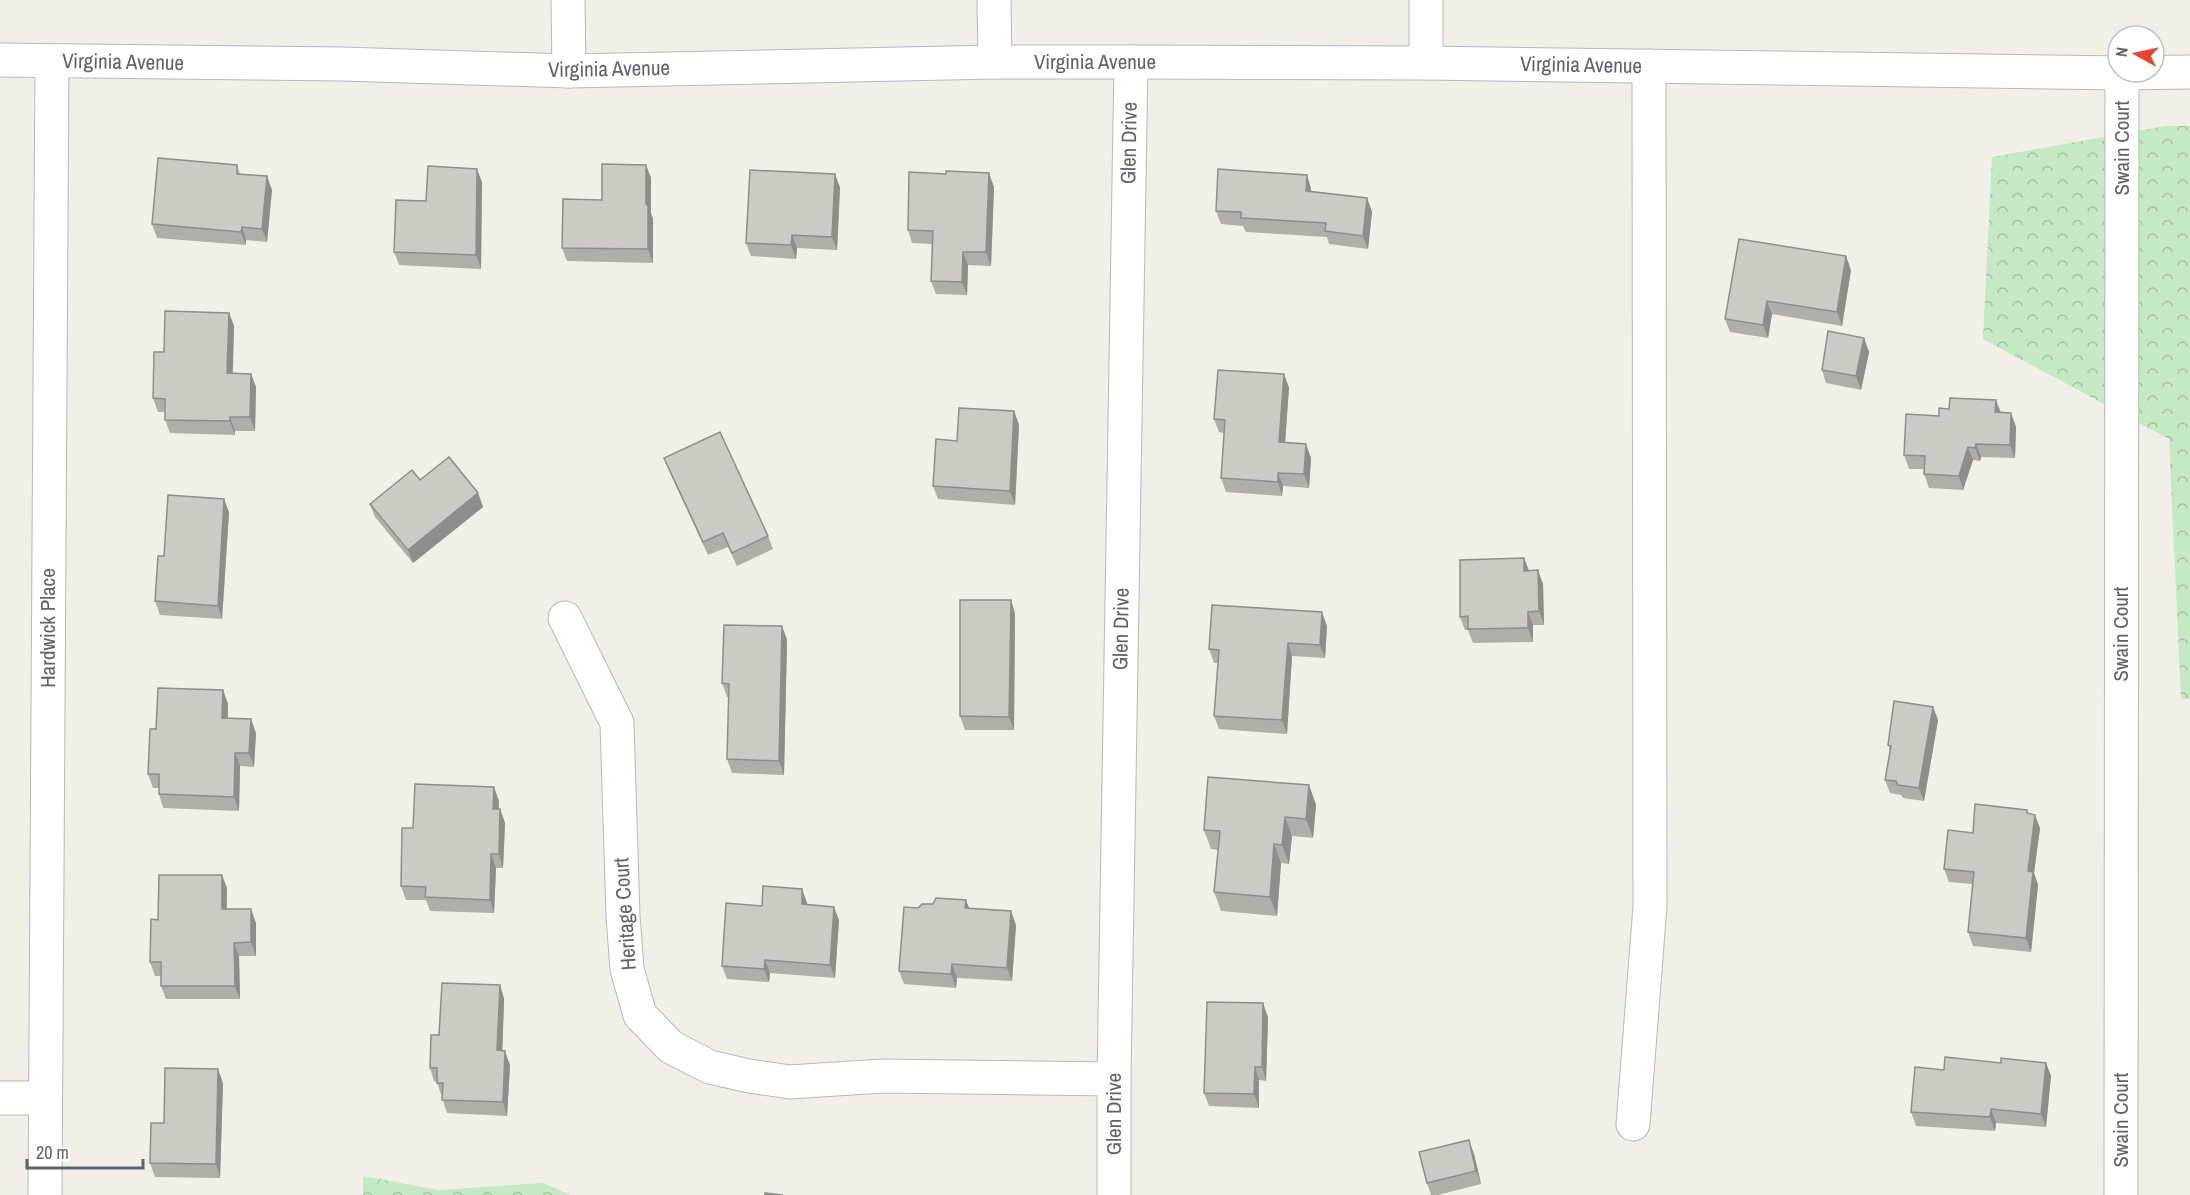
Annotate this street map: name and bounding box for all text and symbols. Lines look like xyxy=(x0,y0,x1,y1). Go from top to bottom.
north arrow xyxy=(2106,24,2166,84)
street label: Virginia Avenue xyxy=(62,46,184,77)
text: N xyxy=(2110,46,2133,58)
street label: Virginia Avenue xyxy=(1034,47,1156,76)
street label: Virginia Avenue xyxy=(1520,49,1642,80)
street label: Virginia Avenue xyxy=(548,53,670,84)
street label: Swain Court xyxy=(2107,100,2136,195)
street label: Glen Drive xyxy=(1113,102,1144,184)
street label: Hardwick Place xyxy=(33,568,62,688)
street label: Swain Court xyxy=(2106,586,2135,681)
street label: Glen Drive xyxy=(1105,588,1136,670)
street label: Heritage Court xyxy=(606,856,643,971)
street label: Swain Court xyxy=(2106,1072,2135,1167)
street label: Glen Drive xyxy=(1099,1073,1128,1155)
scale bar xyxy=(27,1132,142,1170)
text: 20 m xyxy=(36,1140,69,1165)

